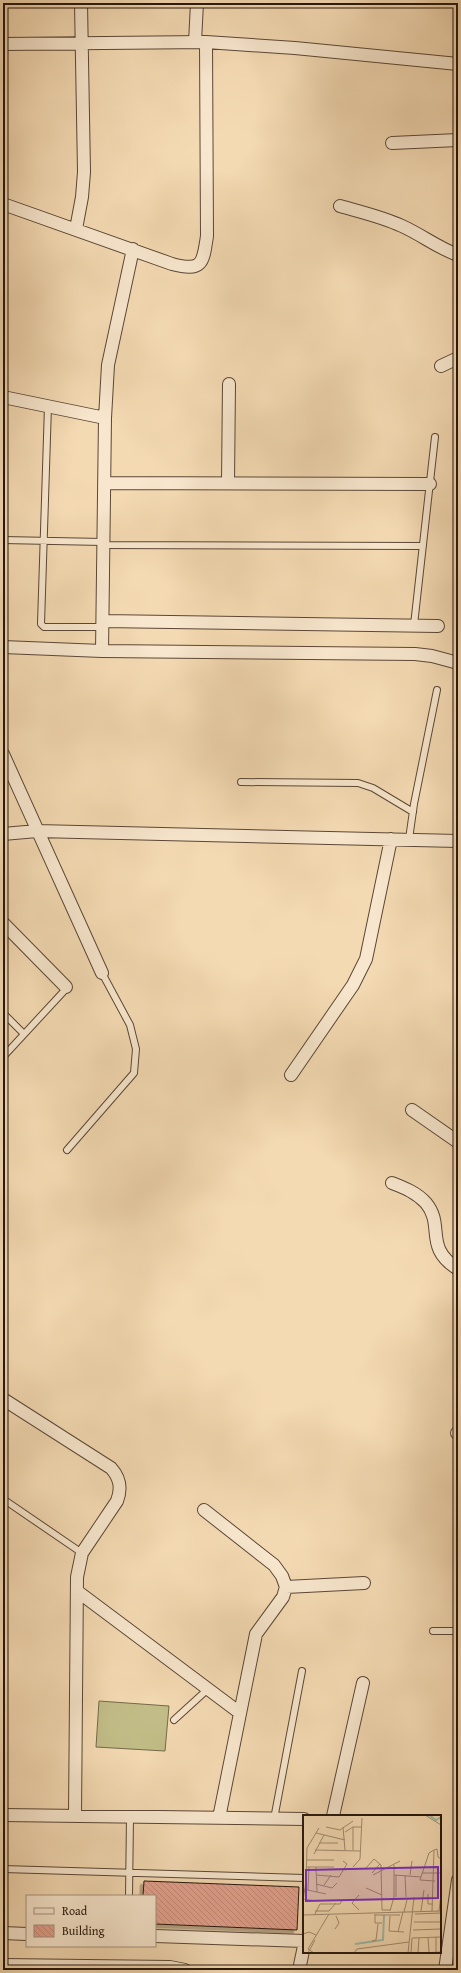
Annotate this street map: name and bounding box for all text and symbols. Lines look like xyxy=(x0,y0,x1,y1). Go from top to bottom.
inset map xyxy=(303,1815,441,1953)
legend xyxy=(26,1895,156,1947)
text: Road xyxy=(62,1902,88,1919)
text: Building xyxy=(62,1922,105,1939)

